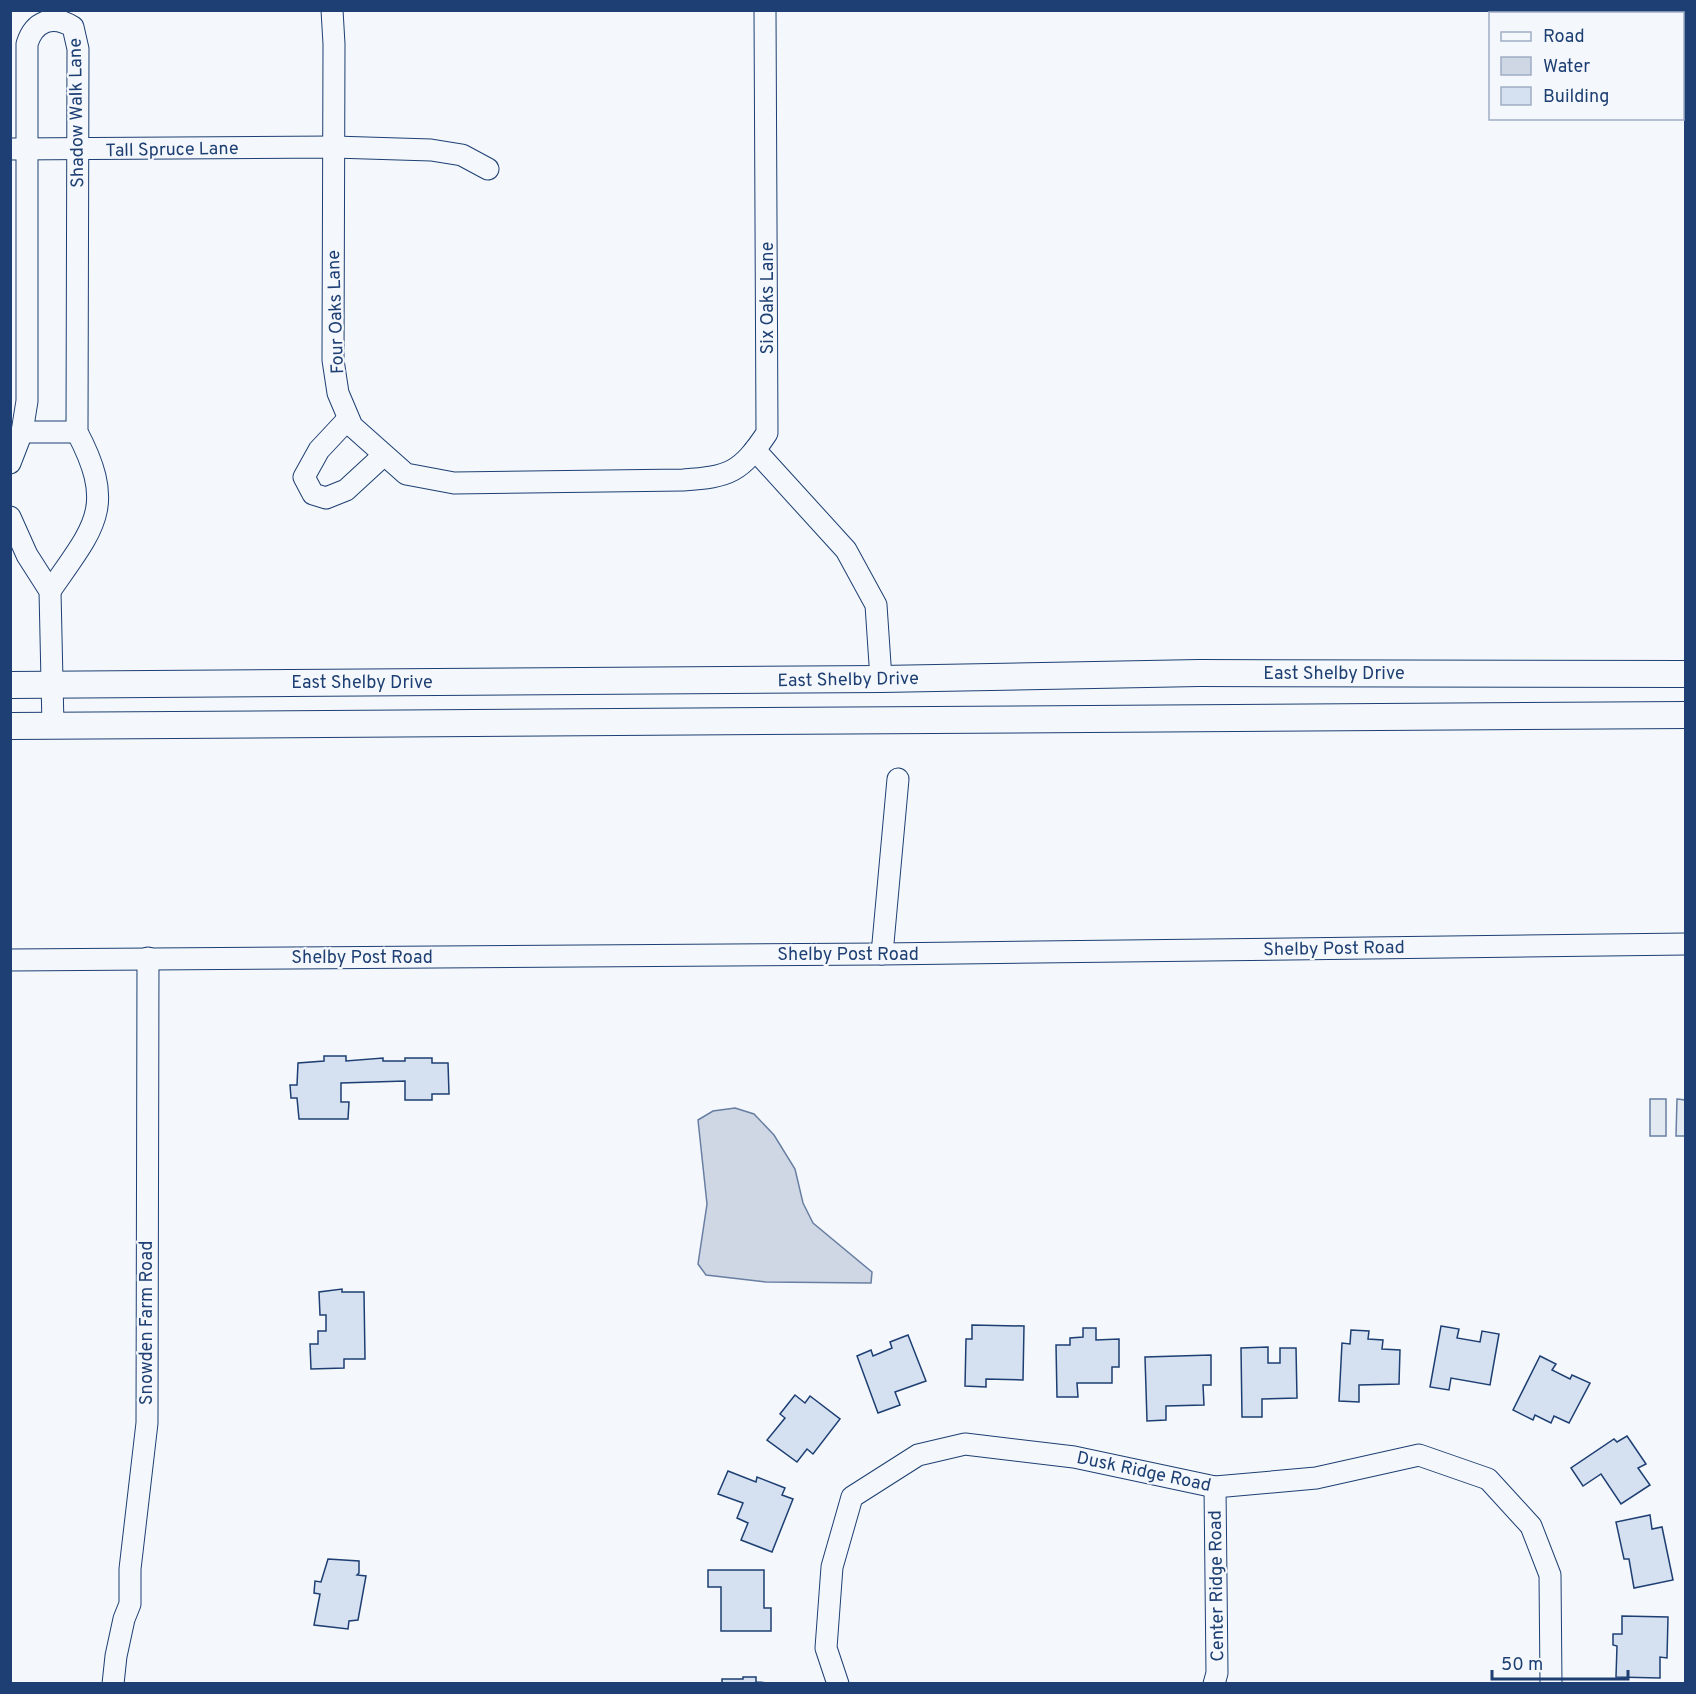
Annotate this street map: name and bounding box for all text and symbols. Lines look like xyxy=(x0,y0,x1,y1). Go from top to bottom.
legend xyxy=(1489,12,1684,120)
text: Road xyxy=(1543,26,1585,49)
street label: Shadow Walk Lane xyxy=(65,38,90,188)
text: Water xyxy=(1543,56,1590,79)
text: Building xyxy=(1543,86,1609,109)
street label: Tall Spruce Lane xyxy=(105,138,239,163)
street label: Six Oaks Lane xyxy=(757,242,780,354)
street label: Four Oaks Lane xyxy=(323,249,350,374)
street label: East Shelby Drive xyxy=(1263,663,1405,686)
street label: East Shelby Drive xyxy=(777,668,919,693)
street label: East Shelby Drive xyxy=(291,672,433,695)
street label: Shelby Post Road xyxy=(1263,937,1405,962)
street label: Shelby Post Road xyxy=(777,944,919,967)
street label: Shelby Post Road xyxy=(291,947,433,970)
street label: Snowden Farm Road xyxy=(136,1241,159,1405)
street label: Dusk Ridge Road xyxy=(1074,1447,1213,1498)
street label: Center Ridge Road xyxy=(1205,1510,1230,1662)
scale bar xyxy=(1492,1643,1628,1681)
text: 50 m xyxy=(1501,1654,1543,1677)

